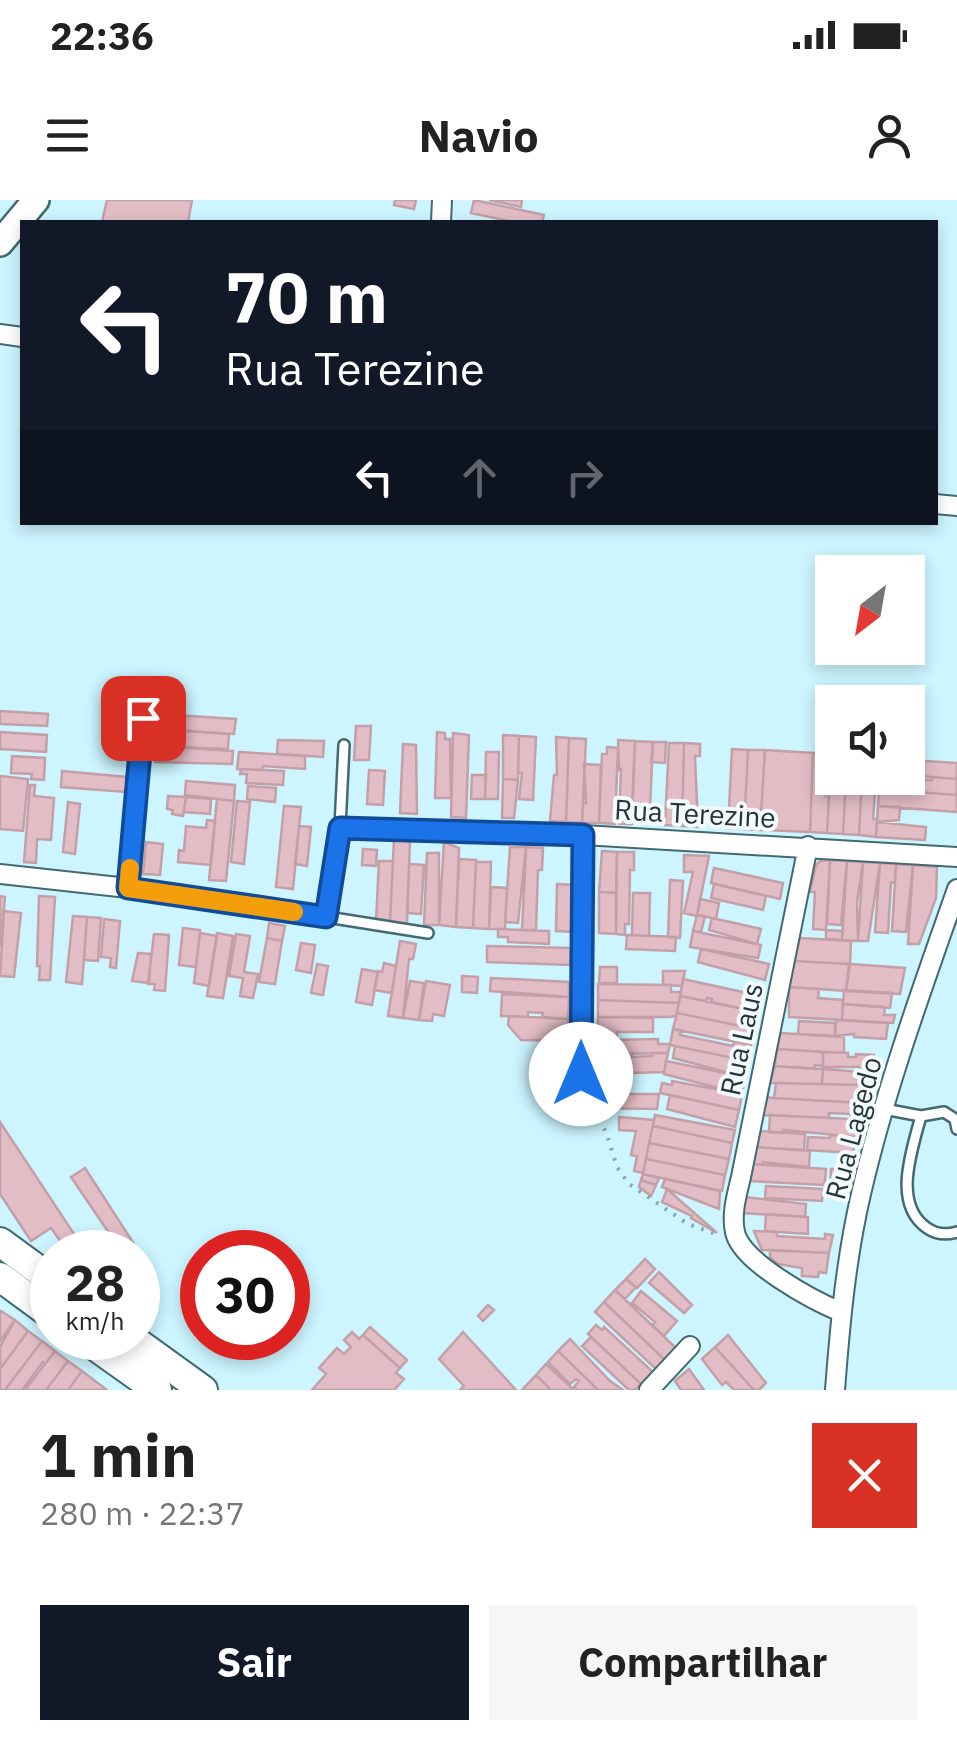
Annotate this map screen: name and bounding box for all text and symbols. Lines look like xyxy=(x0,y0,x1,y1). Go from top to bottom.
text: 22:36 xyxy=(50,11,154,60)
text: Navio xyxy=(418,106,539,164)
icon: menu xyxy=(40,108,95,163)
icon: person xyxy=(862,108,917,163)
text: 70 m xyxy=(225,251,388,342)
icon: left xyxy=(60,260,190,390)
text: Rua Terezine xyxy=(225,339,485,397)
icon: left xyxy=(347,450,402,505)
icon: ahead xyxy=(452,450,507,505)
icon: right xyxy=(557,450,612,505)
north arrow xyxy=(815,555,925,665)
map controls xyxy=(815,555,925,795)
pin xyxy=(101,676,186,761)
button: sound xyxy=(815,685,925,795)
icon: arrive xyxy=(116,691,171,746)
street label: Rua Terezine xyxy=(613,790,777,836)
street label: Rua Laus xyxy=(711,979,771,1099)
position arrow xyxy=(529,1022,633,1126)
street label: Rua Lagedo xyxy=(816,1053,890,1203)
speed limit sign: 30 xyxy=(180,1230,310,1360)
text: 28 xyxy=(65,1250,125,1315)
text: km/h xyxy=(66,1304,124,1337)
text: 1 min xyxy=(40,1415,197,1494)
button: close xyxy=(812,1423,917,1528)
text: 280 m · 22:37 xyxy=(40,1492,245,1534)
button: Sair xyxy=(40,1605,469,1720)
button: Compartilhar xyxy=(489,1605,917,1720)

